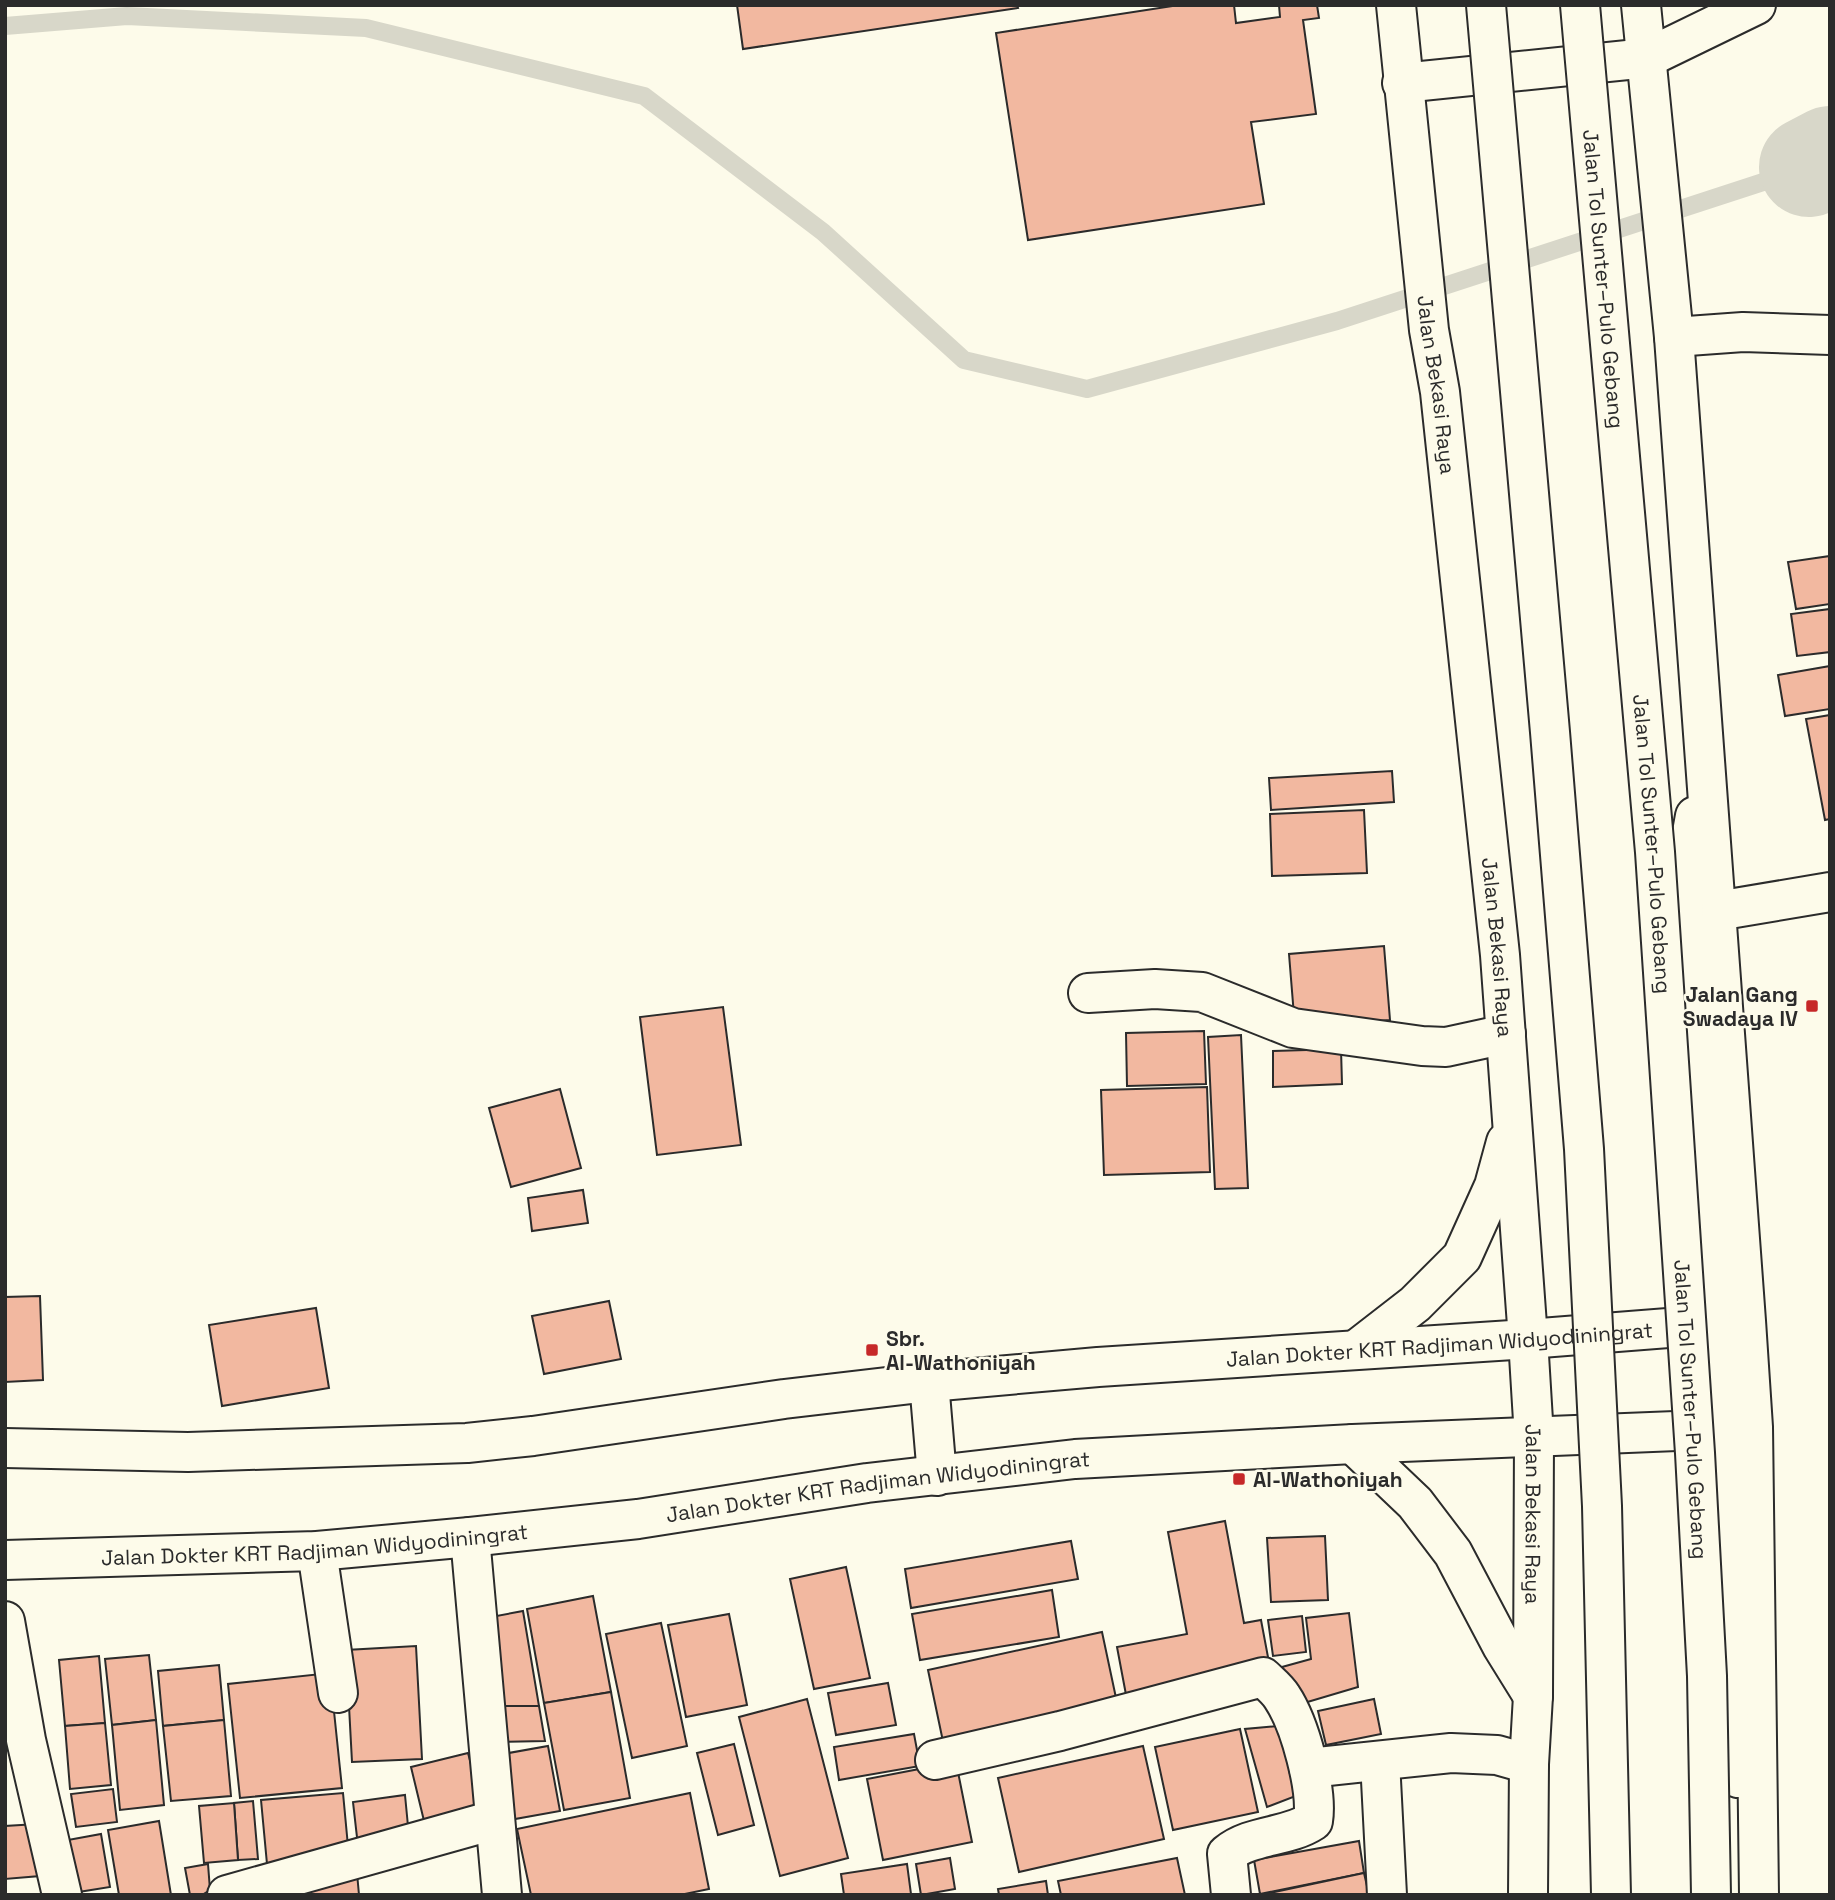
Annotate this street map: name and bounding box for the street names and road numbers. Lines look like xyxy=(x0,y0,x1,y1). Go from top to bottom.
street label: Jalan Tol Sunter–Pulo Gebang xyxy=(1578,128,1631,430)
street label: Jalan Bekasi Raya xyxy=(1412,294,1462,476)
street label: Jalan Tol Sunter–Pulo Gebang xyxy=(1628,693,1678,994)
street label: Jalan Bekasi Raya xyxy=(1476,856,1519,1038)
street label: Jalan Tol Sunter–Pulo Gebang xyxy=(1669,1259,1714,1560)
street label: Jalan Dokter KRT Radjiman Widyodiningrat xyxy=(1225,1316,1654,1372)
street label: Jalan Bekasi Raya xyxy=(1520,1423,1548,1604)
street label: Jalan Dokter KRT Radjiman Widyodiningrat xyxy=(664,1445,1091,1528)
street label: Jalan Dokter KRT Radjiman Widyodiningrat xyxy=(101,1517,529,1571)

